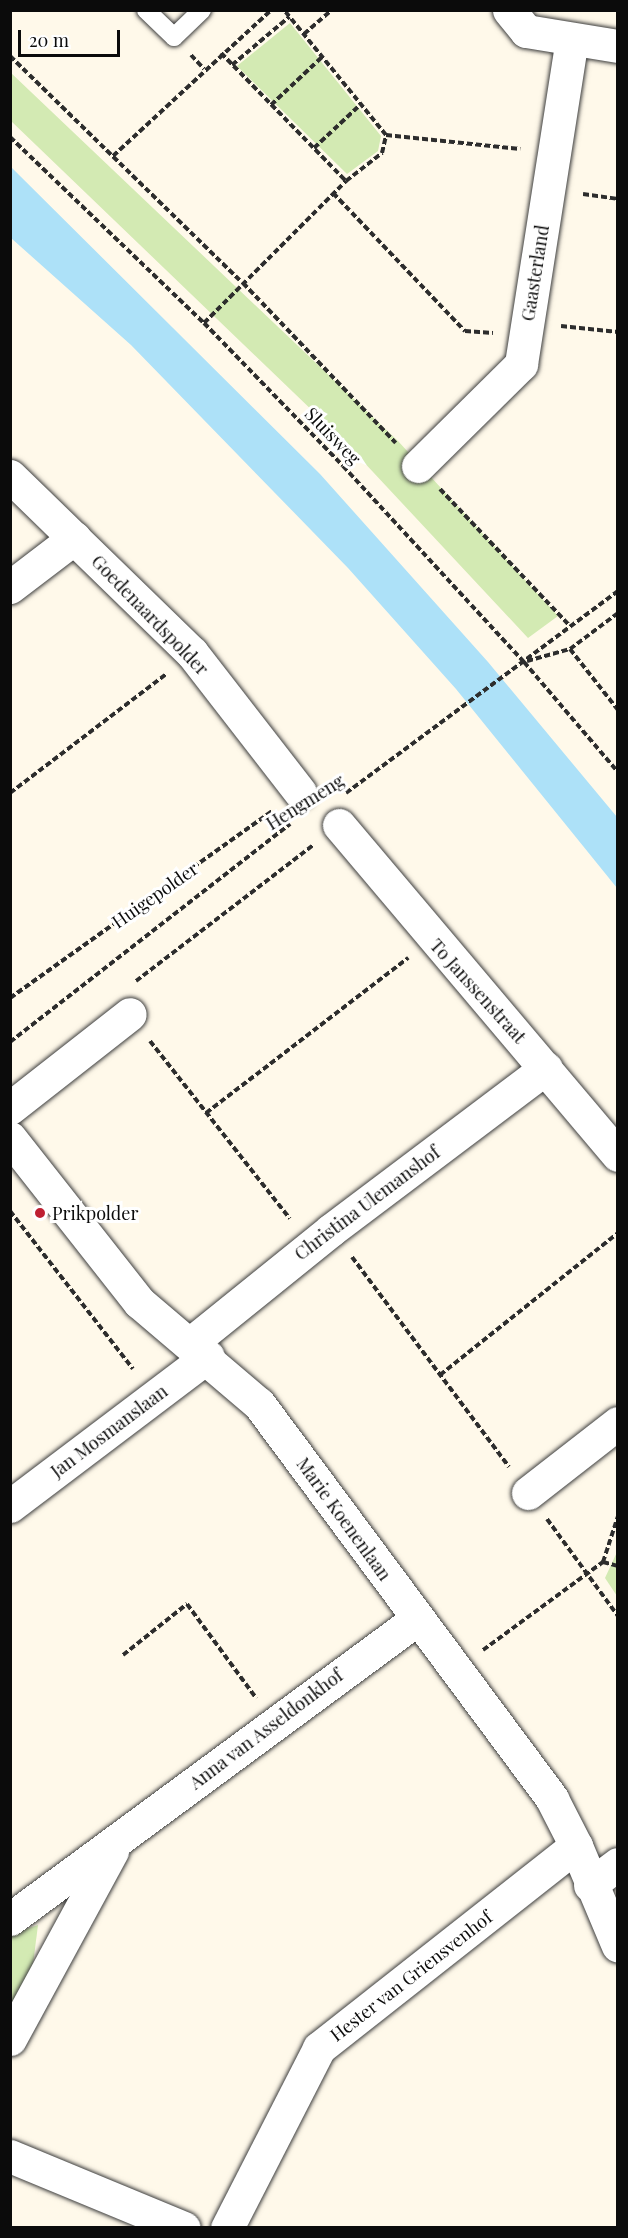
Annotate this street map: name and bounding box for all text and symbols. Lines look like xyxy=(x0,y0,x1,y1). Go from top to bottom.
scale bar xyxy=(21,18,123,56)
text: 20 m xyxy=(29,28,69,52)
street label: Gaasterland xyxy=(517,223,553,323)
street label: Sluisweg xyxy=(301,403,365,469)
street label: Goedenaardspolder xyxy=(87,550,213,680)
street label: Hengmeng xyxy=(262,770,348,834)
street label: Huigepolder xyxy=(108,857,202,933)
street label: To Janssenstraat xyxy=(426,935,530,1047)
street label: Christina Ulemanshof xyxy=(290,1141,444,1265)
place label: Prikpolder xyxy=(52,1202,138,1224)
marker: Prikpolder xyxy=(33,1206,47,1220)
street label: Jan Mosmanslaan xyxy=(46,1380,172,1482)
street label: Marie Koenenlaan xyxy=(292,1453,396,1585)
street label: Anna van Asseldonkhof xyxy=(185,1664,347,1794)
street label: Hester van Griensvenhof xyxy=(326,1906,496,2046)

